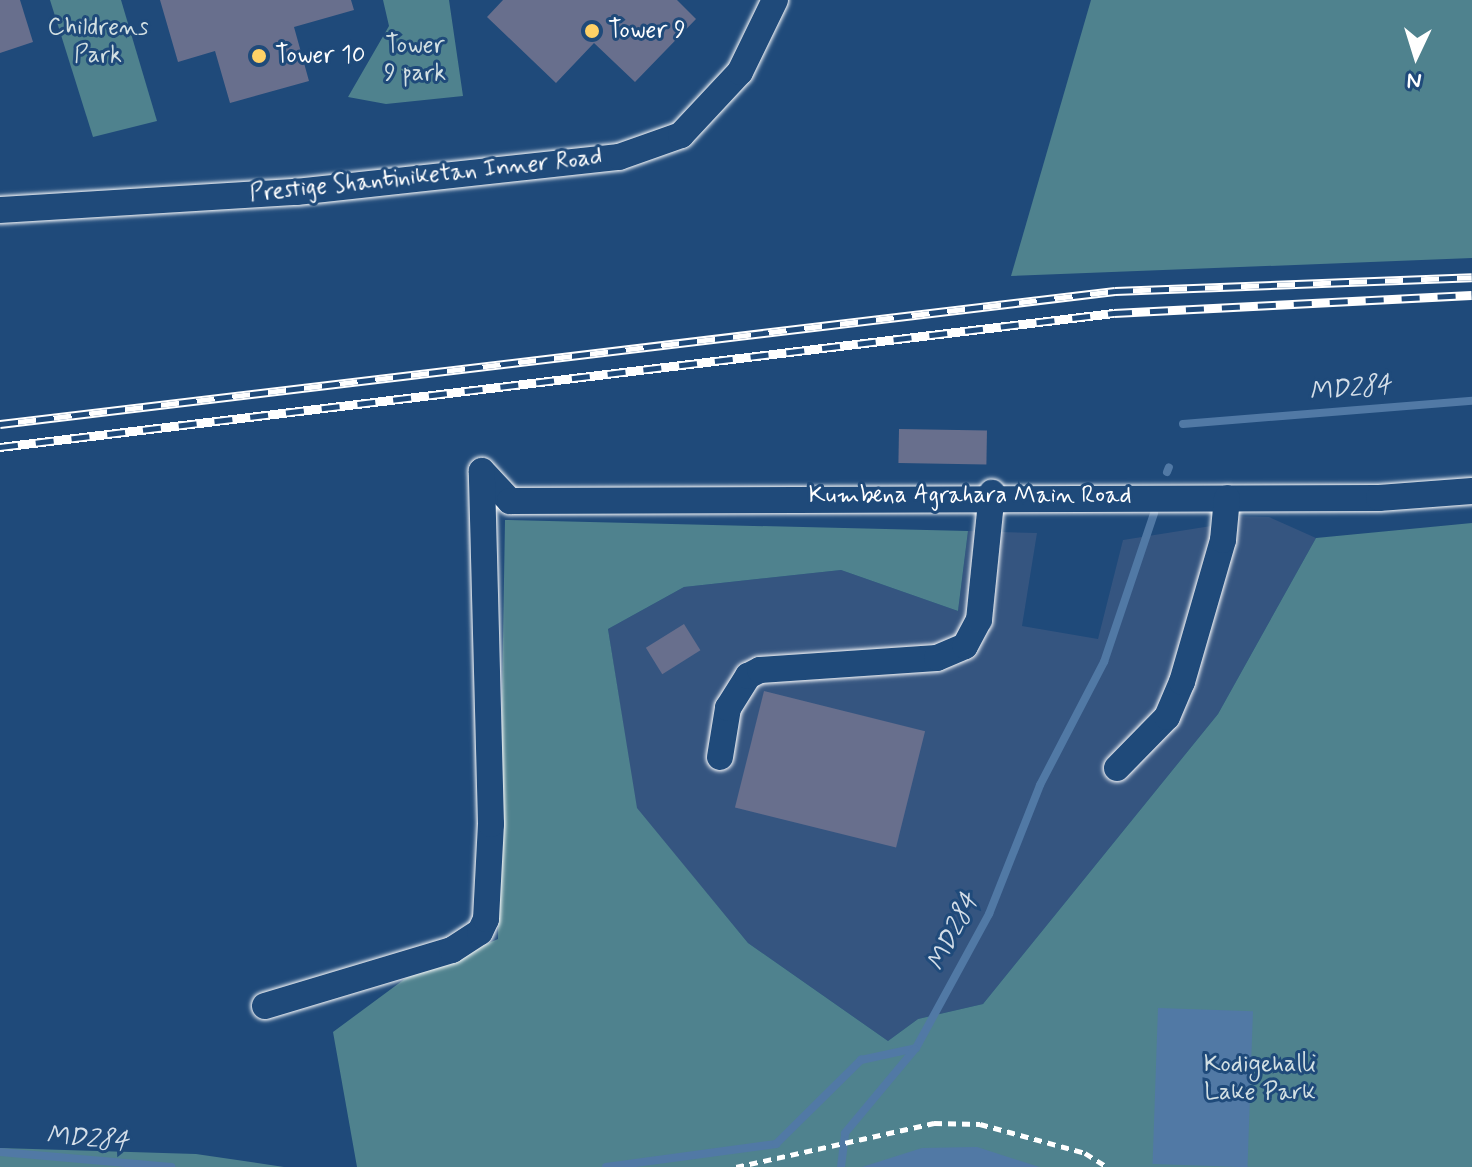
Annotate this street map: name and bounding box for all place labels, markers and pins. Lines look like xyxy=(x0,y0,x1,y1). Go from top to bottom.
place label: Tower 9 xyxy=(608,17,686,45)
marker: Tower 9 xyxy=(583,22,601,40)
place label: Tower 10 xyxy=(275,42,365,70)
marker: Tower 10 xyxy=(250,47,268,65)

